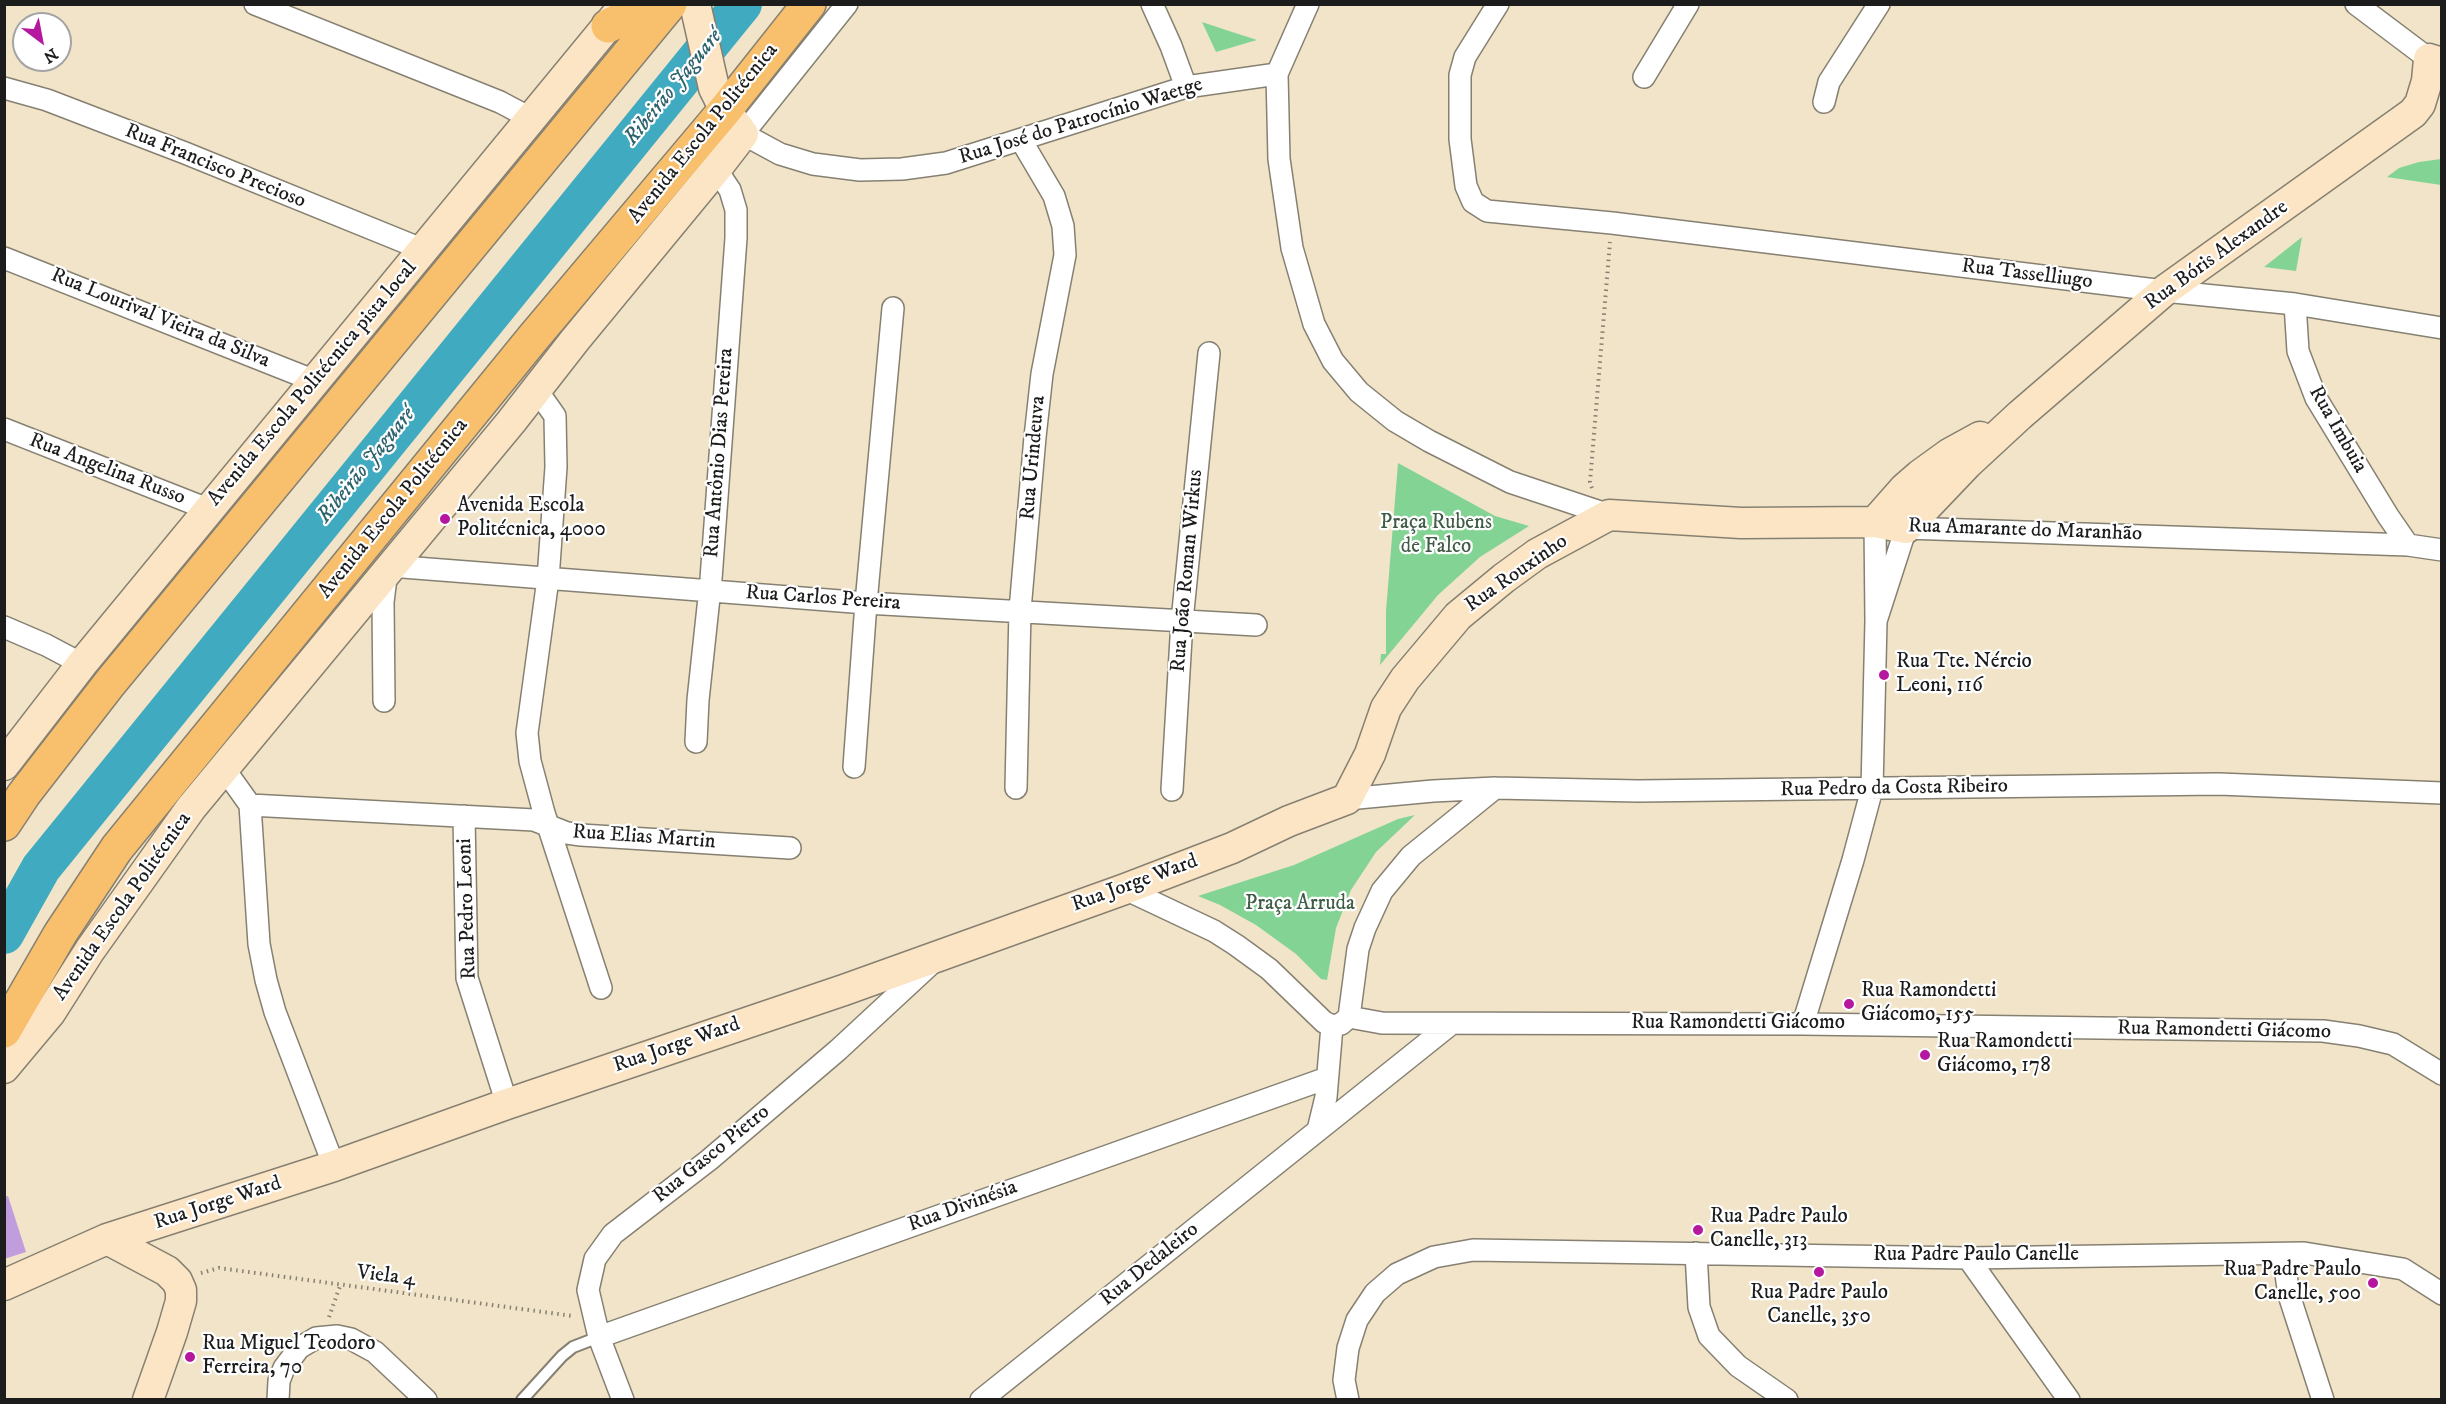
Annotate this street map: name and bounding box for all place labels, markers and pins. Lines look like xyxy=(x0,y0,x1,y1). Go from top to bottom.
place label: Avenida Escola Politécnica, 4000 xyxy=(457,494,606,544)
marker: Avenida Escola Politécnica, 4000 xyxy=(438,512,452,526)
place label: Rua Tte. Nércio Leoni, 116 xyxy=(1896,650,2032,700)
marker: Rua Tte. Nércio Leoni, 116 xyxy=(1877,668,1891,682)
place label: Rua Ramondetti Giácomo, 155 xyxy=(1861,979,1996,1029)
marker: Rua Ramondetti Giácomo, 155 xyxy=(1842,997,1856,1011)
place label: Rua Ramondetti Giácomo, 178 xyxy=(1937,1030,2072,1080)
marker: Rua Ramondetti Giácomo, 178 xyxy=(1918,1048,1932,1062)
place label: Rua Padre Paulo Canelle, 313 xyxy=(1710,1205,1848,1255)
marker: Rua Padre Paulo Canelle, 313 xyxy=(1691,1223,1705,1237)
place label: Rua Padre Paulo Canelle, 500 xyxy=(2223,1258,2361,1308)
marker: Rua Padre Paulo Canelle, 350 xyxy=(1812,1265,1826,1279)
marker: Rua Padre Paulo Canelle, 500 xyxy=(2366,1276,2380,1290)
place label: Rua Padre Paulo Canelle, 350 xyxy=(1750,1281,1888,1331)
place label: Rua Miguel Teodoro Ferreira, 70 xyxy=(202,1332,375,1382)
marker: Rua Miguel Teodoro Ferreira, 70 xyxy=(183,1350,197,1364)

